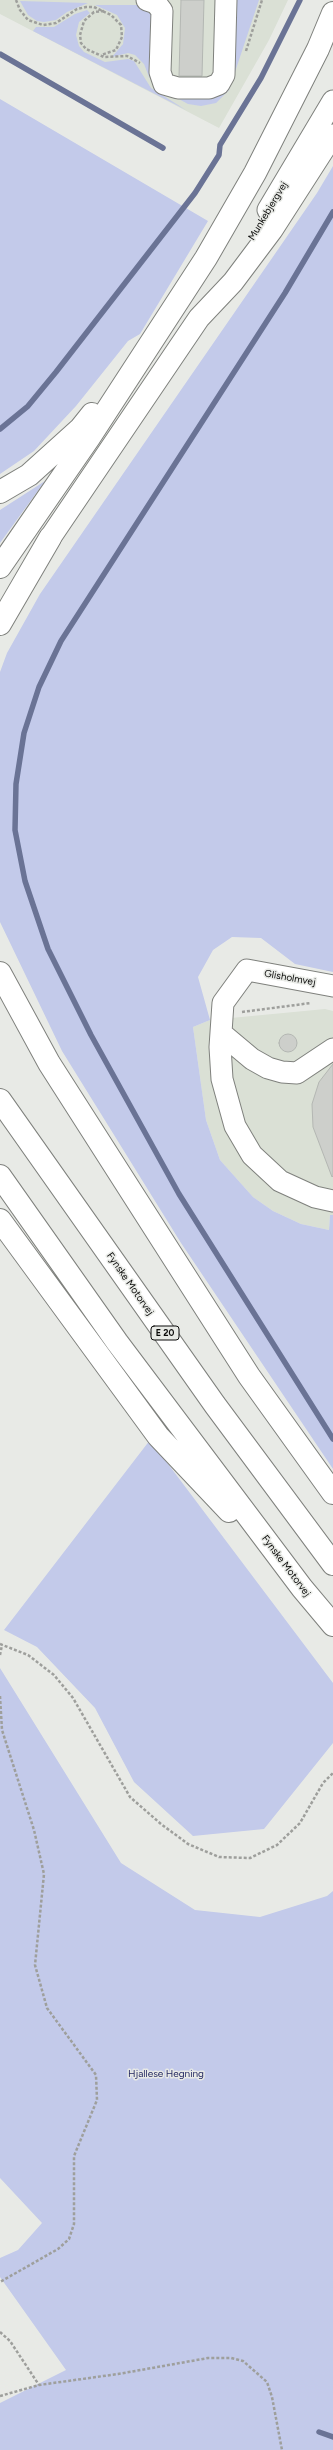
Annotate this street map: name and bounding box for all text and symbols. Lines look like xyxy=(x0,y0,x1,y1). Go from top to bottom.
street label: Munkebjergvej xyxy=(246,179,290,243)
street label: Glisholmvej xyxy=(263,968,317,988)
street label: Fynske Motorvej xyxy=(104,1250,156,1318)
road number: E 20 xyxy=(151,1326,179,1340)
street label: Fynske Motorvej xyxy=(259,1533,313,1599)
park label: Hjallese Hegning xyxy=(128,2068,204,2080)

